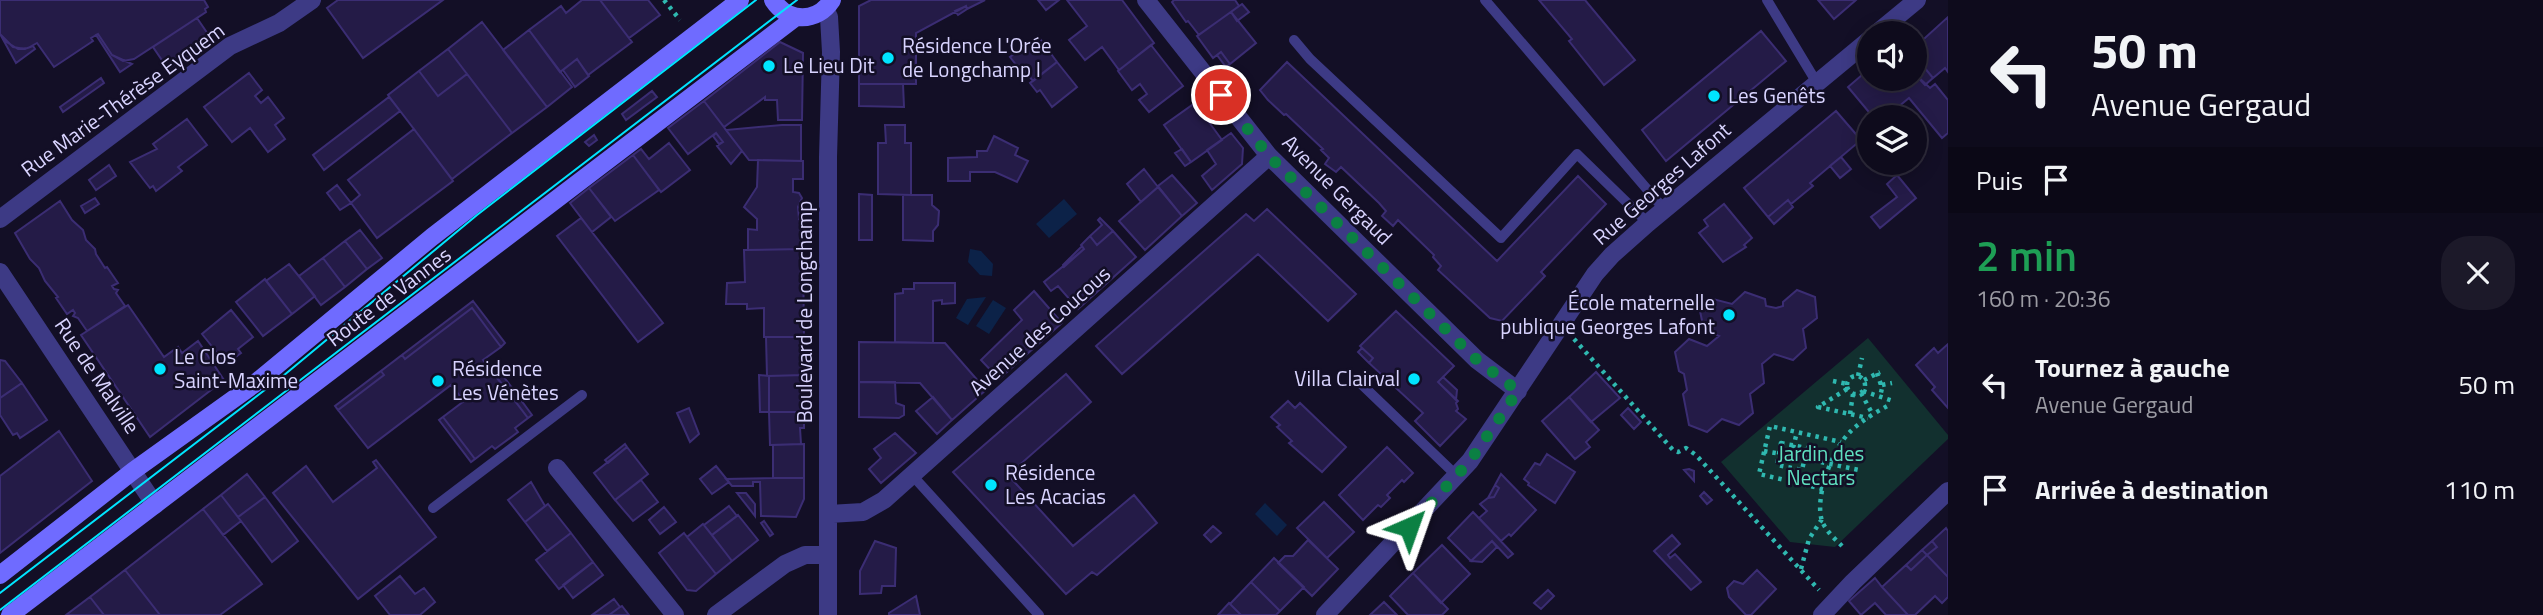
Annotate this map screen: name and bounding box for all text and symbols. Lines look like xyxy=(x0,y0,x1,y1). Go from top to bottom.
text: 50 m xyxy=(2091,12,2198,87)
street label: Rue Marie-Thérèse Eyquem xyxy=(14,14,231,184)
map controls xyxy=(1857,21,1927,175)
button: sound xyxy=(1857,21,1927,91)
icon: left xyxy=(1976,28,2067,119)
place label: Résidence L'Orée de Longchamp I xyxy=(902,29,1052,85)
place label: Le Lieu Dit xyxy=(783,49,875,81)
marker: Résidence L'Orée de Longchamp I xyxy=(880,50,896,66)
marker: Le Lieu Dit xyxy=(761,58,777,74)
pin xyxy=(1191,65,1251,125)
icon: arrive xyxy=(1202,76,1240,114)
place label: Les Genêts xyxy=(1728,79,1825,111)
text: Avenue Gergaud xyxy=(2091,80,2311,128)
marker: Les Genêts xyxy=(1706,88,1722,104)
button: layers xyxy=(1857,105,1927,175)
street label: Rue Georges Lafont xyxy=(1585,114,1738,252)
street label: Avenue Gergaud xyxy=(1275,127,1400,252)
text: Puis xyxy=(1976,161,2023,200)
icon: arrive xyxy=(2037,161,2075,199)
street label: Boulevard de Longchamp xyxy=(788,201,820,423)
text: 2 min xyxy=(1976,223,2077,287)
button: close xyxy=(2441,236,2515,310)
street label: Route de Vannes xyxy=(319,239,458,354)
street label: Avenue des Coucous xyxy=(961,258,1117,403)
text: 160 m · 20:36 xyxy=(1976,281,2111,316)
place label: École maternelle publique Georges Lafont xyxy=(1500,286,1716,342)
marker: École maternelle publique Georges Lafont xyxy=(1721,307,1737,323)
street label: Rue de Malville xyxy=(47,311,148,440)
place label: Le Clos Saint-Maxime xyxy=(174,340,298,396)
text: Tournez à gauche xyxy=(2035,348,2230,387)
place label: Résidence Les Vénètes xyxy=(452,352,559,408)
marker: Le Clos Saint-Maxime xyxy=(152,361,168,377)
place label: Villa Clairval xyxy=(1294,362,1400,394)
text: 50 m xyxy=(2458,365,2515,404)
icon: left xyxy=(1976,366,2014,404)
marker: Villa Clairval xyxy=(1406,371,1422,387)
marker: Résidence Les Vénètes xyxy=(430,373,446,389)
text: Avenue Gergaud xyxy=(2035,387,2193,422)
park label: Jardin des Nectars xyxy=(1778,437,1864,493)
place label: Résidence Les Acacias xyxy=(1005,456,1106,512)
text: Arrivée à destination xyxy=(2035,470,2269,509)
text: 110 m xyxy=(2444,470,2515,509)
icon: arrive xyxy=(1976,471,2014,509)
marker: Résidence Les Acacias xyxy=(983,477,999,493)
position arrow xyxy=(1372,490,1446,564)

